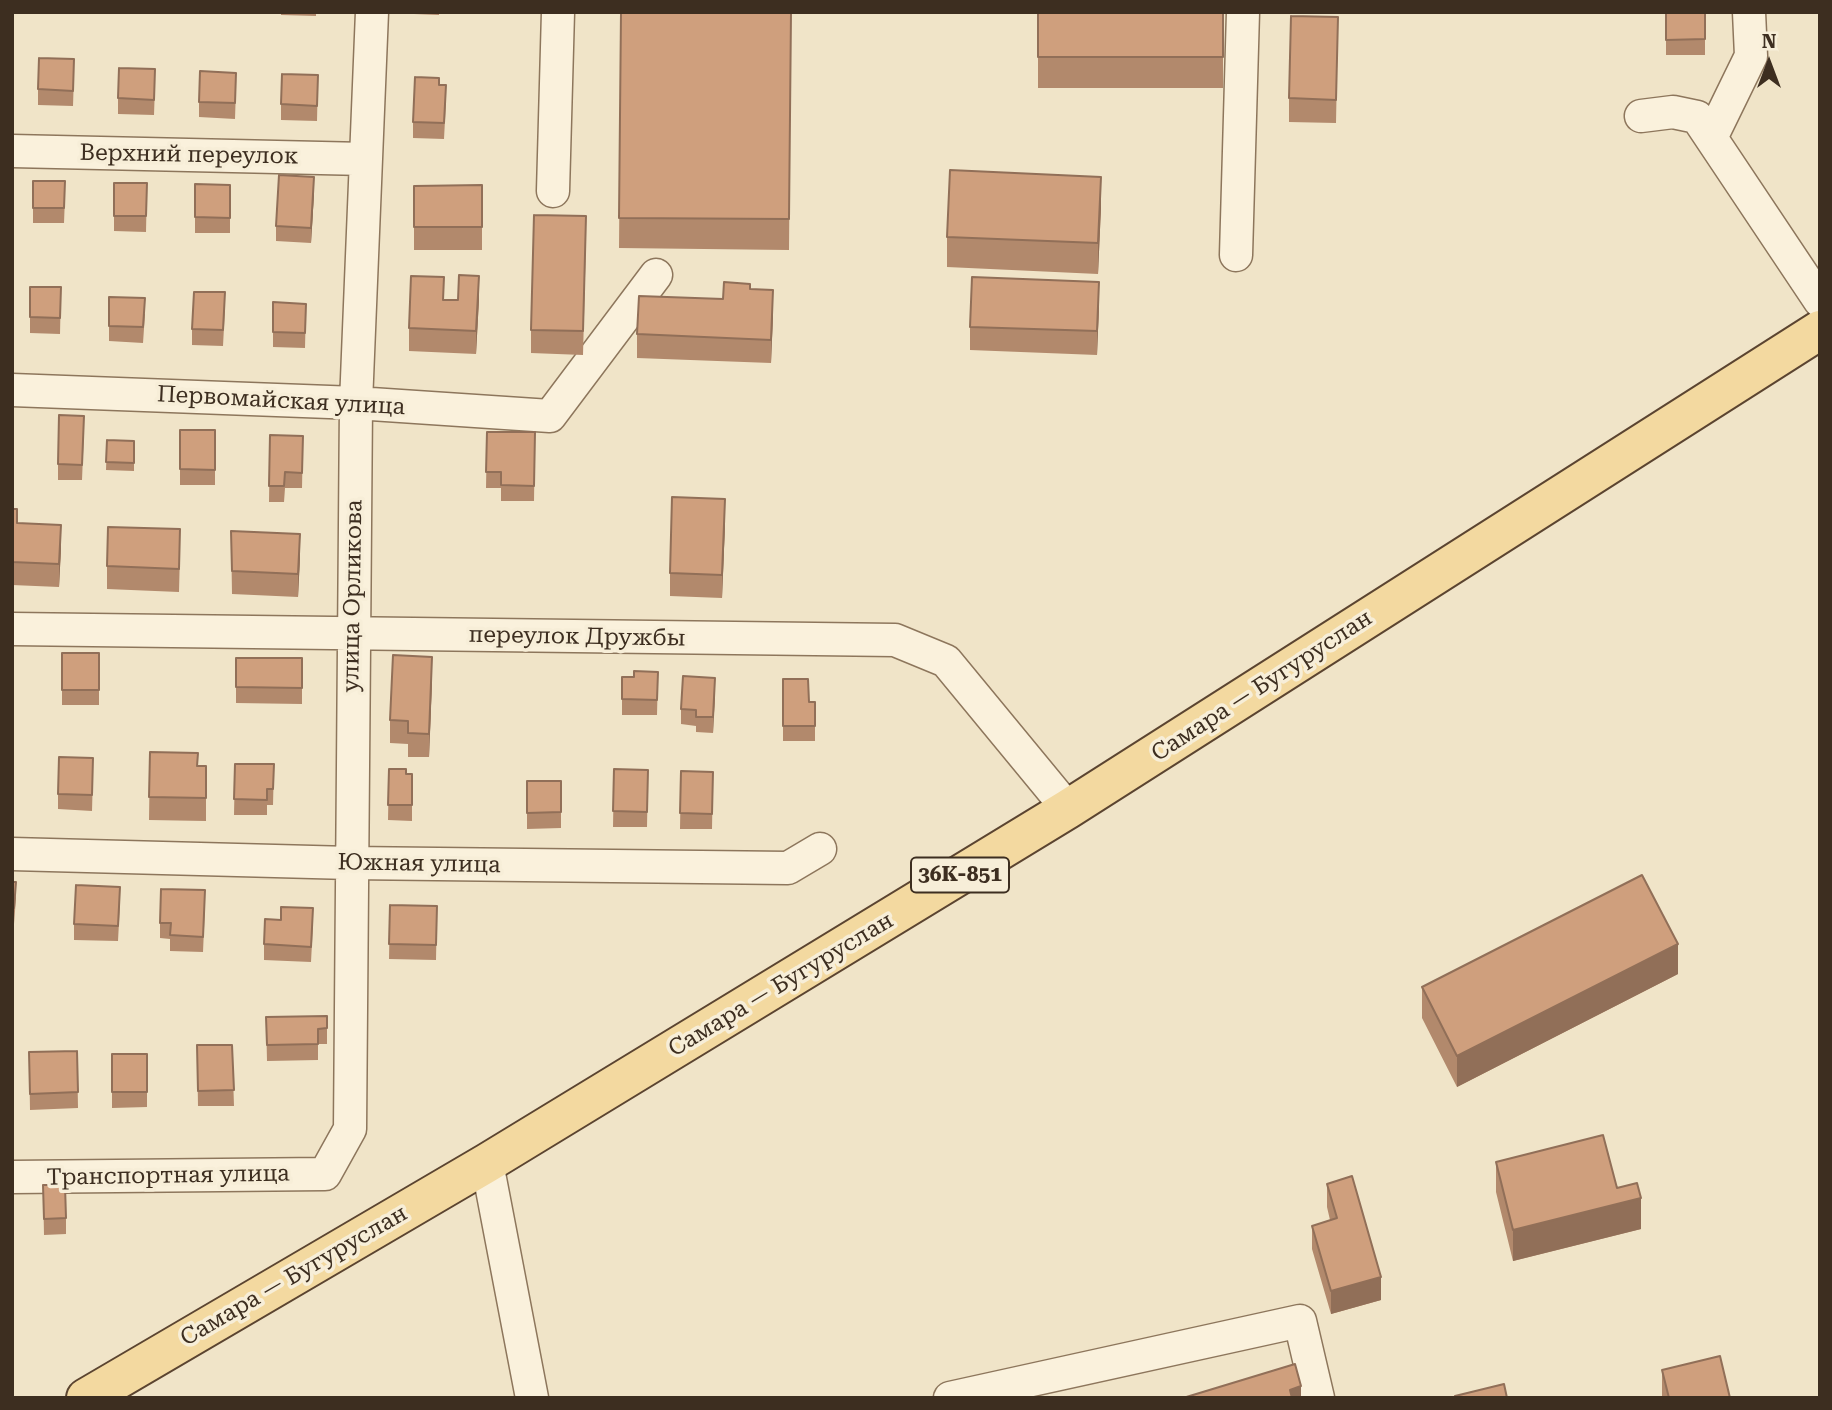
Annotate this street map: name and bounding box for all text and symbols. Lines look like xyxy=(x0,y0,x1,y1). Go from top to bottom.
north arrow xyxy=(1734,28,1804,98)
text: N xyxy=(1762,30,1776,53)
street label: Верхний переулок xyxy=(79,139,299,171)
street label: Первомайская улица xyxy=(156,381,406,421)
street label: улица Орликова xyxy=(338,499,368,693)
street label: Самара — Бугуруслан xyxy=(1147,604,1377,768)
street label: переулок Дружбы xyxy=(468,621,686,653)
street label: Южная улица xyxy=(337,849,501,879)
road number: 36К-851 xyxy=(911,858,1009,892)
street label: Самара — Бугуруслан xyxy=(664,907,898,1063)
street label: Транспортная улица xyxy=(46,1160,290,1192)
street label: Самара — Бугуруслан xyxy=(176,1200,412,1352)

